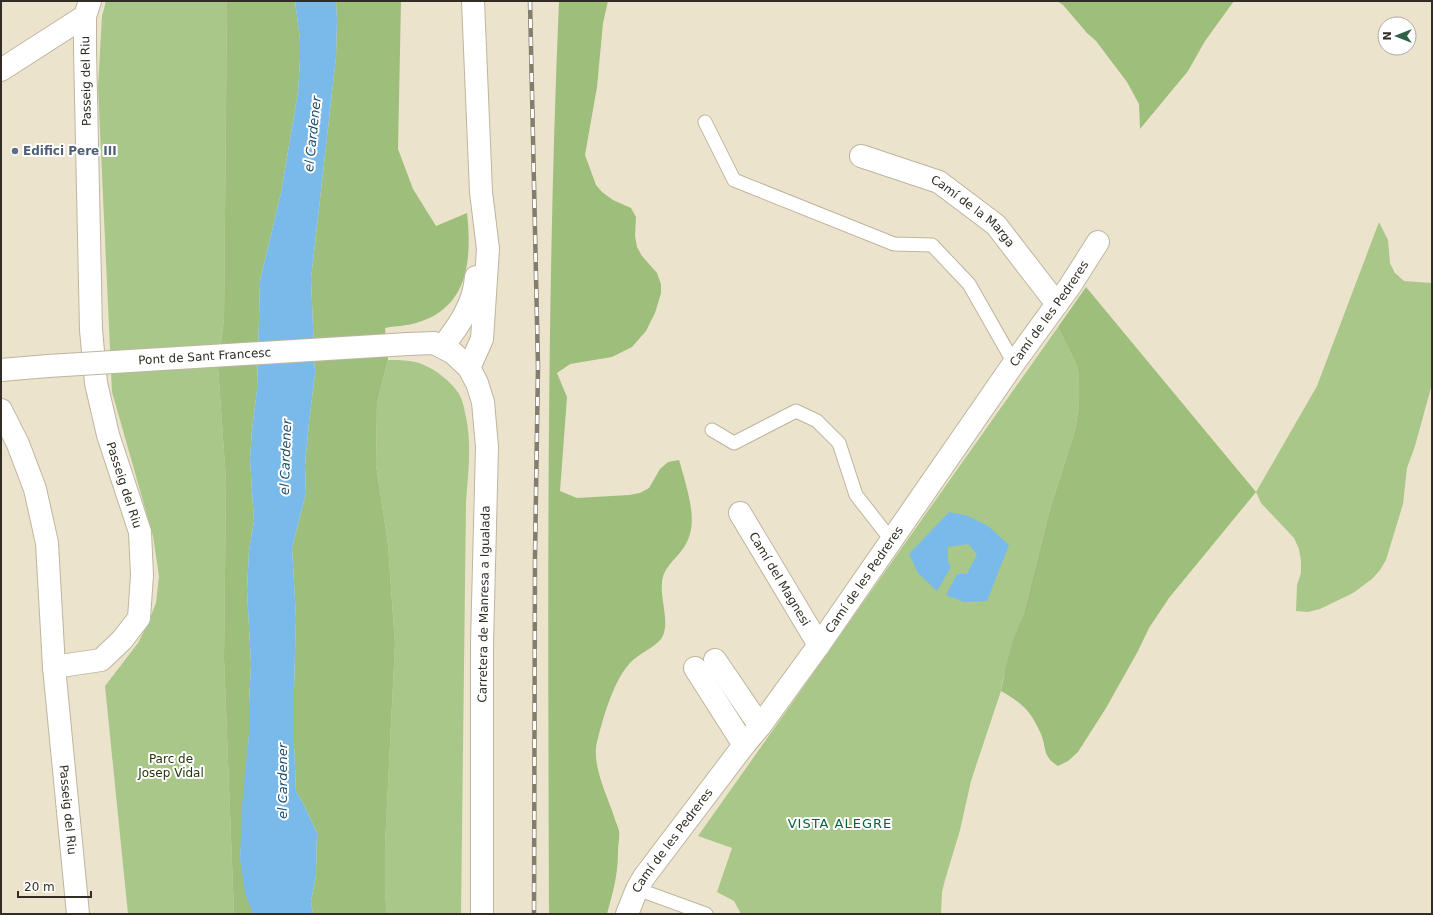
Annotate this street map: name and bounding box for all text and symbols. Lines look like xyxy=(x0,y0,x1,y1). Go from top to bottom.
north arrow xyxy=(1377,16,1417,56)
text: N xyxy=(1381,31,1394,41)
street label: Passeig del Riu xyxy=(78,36,94,126)
water label: el Cardener xyxy=(301,94,324,173)
place label: Edifici Pere III xyxy=(23,144,117,158)
marker: Edifici Pere III xyxy=(10,146,20,156)
street label: Camí de la Marga xyxy=(929,173,1017,250)
street label: Camí de les Pedreres xyxy=(1007,258,1091,369)
street label: Pont de Sant Francesc xyxy=(138,345,272,367)
water label: el Cardener xyxy=(277,417,294,495)
street label: Passeig del Riu xyxy=(103,440,145,530)
street label: Carretera de Manresa a Igualada xyxy=(475,505,493,703)
street label: Camí de les Pedreres xyxy=(822,524,906,636)
street label: Camí del Magnesi xyxy=(746,530,813,628)
water label: el Cardener xyxy=(275,741,290,819)
park label: Parc de Josep Vidal xyxy=(137,752,204,780)
street label: Passeig del Riu xyxy=(57,764,79,855)
street label: Camí de les Pedreres xyxy=(629,786,716,895)
district label: VISTA ALEGRE xyxy=(788,816,892,831)
scale bar xyxy=(18,873,91,899)
text: 20 m xyxy=(24,880,55,894)

